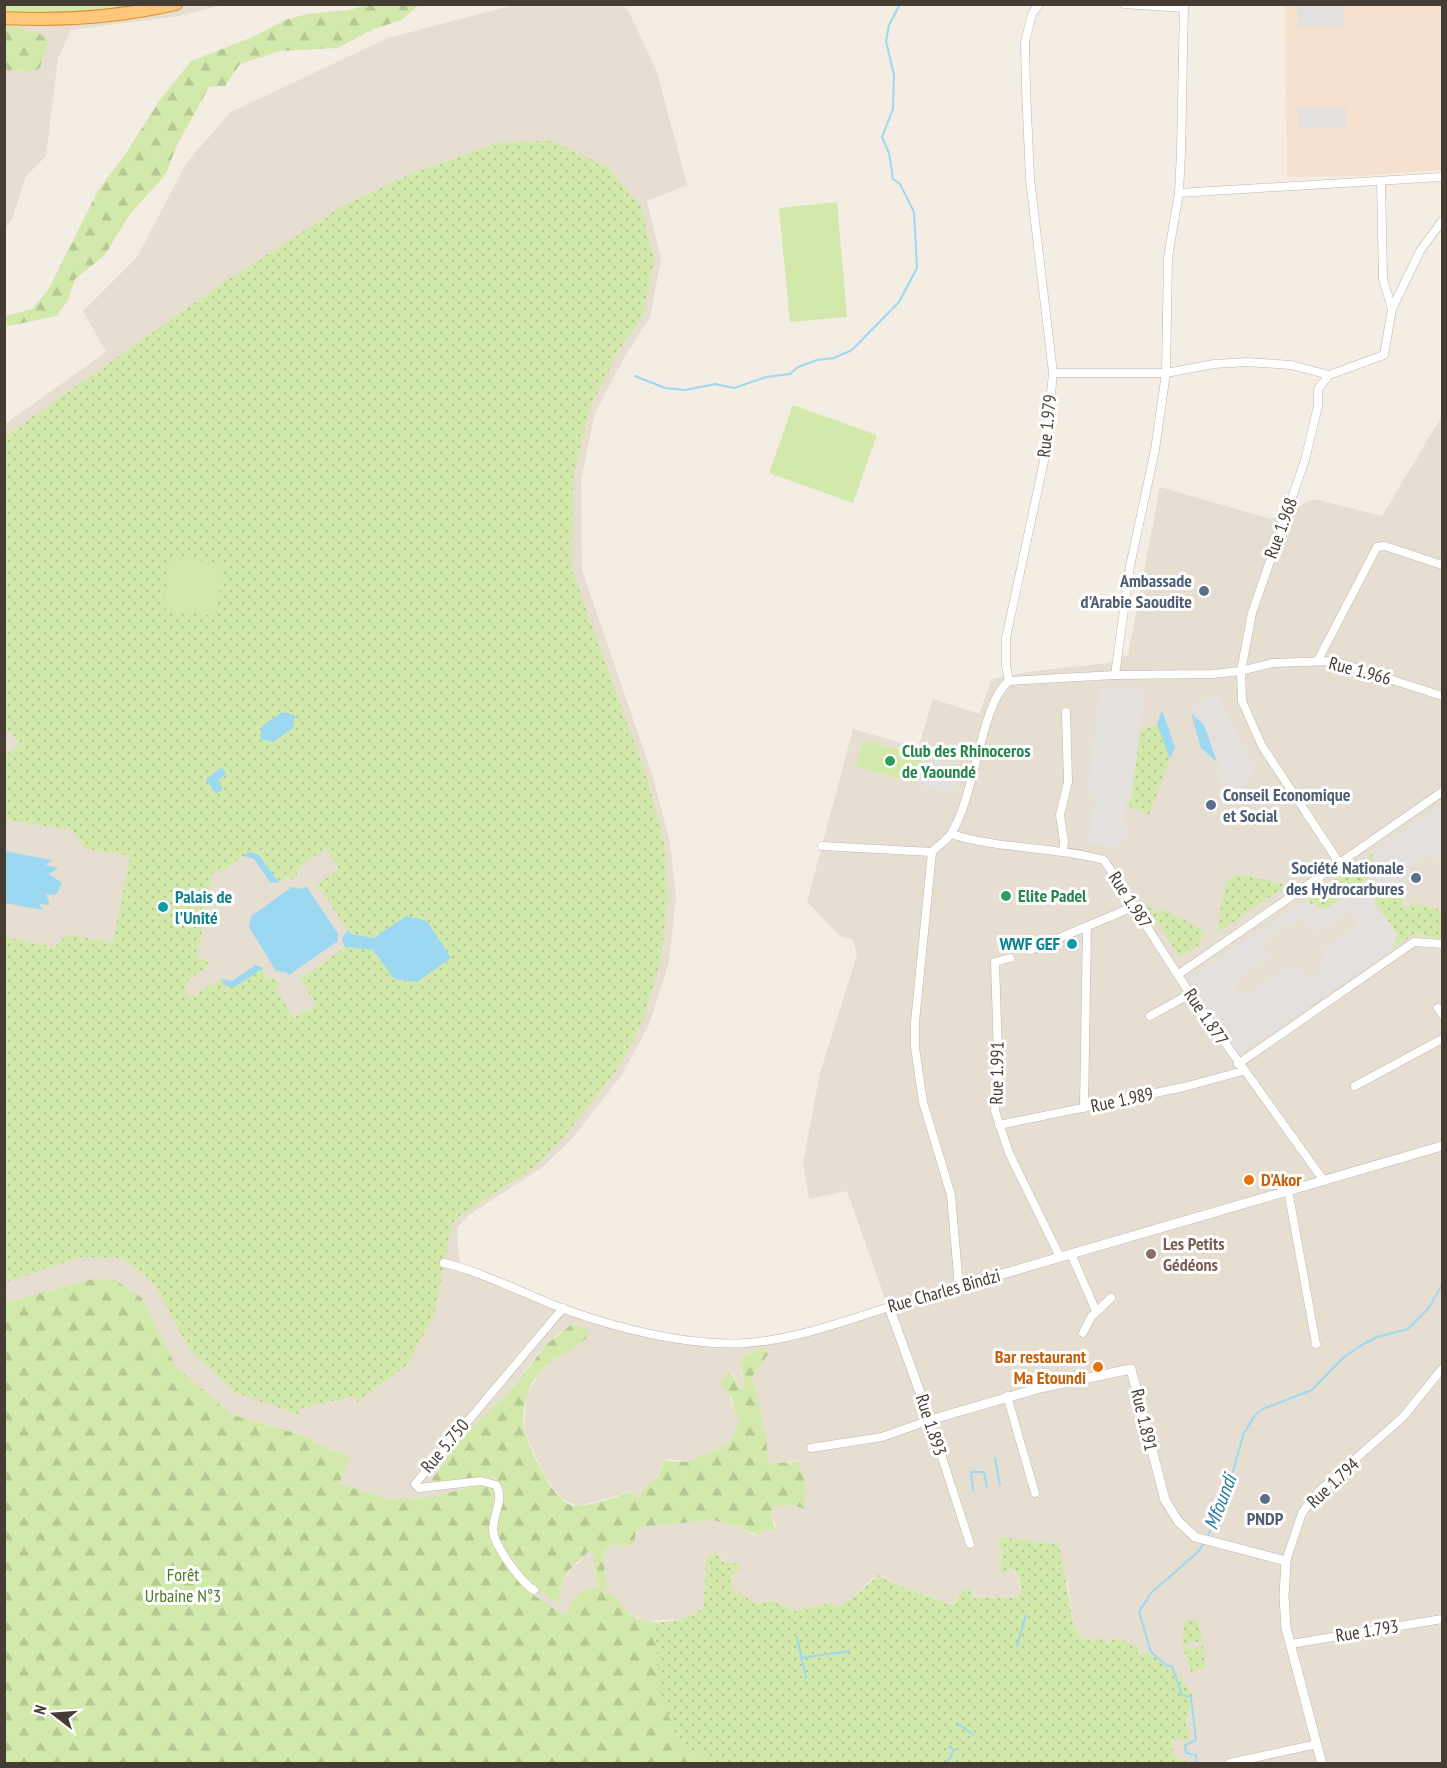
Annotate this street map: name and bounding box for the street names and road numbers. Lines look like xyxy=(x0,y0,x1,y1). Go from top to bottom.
street label: Rue 1.979 xyxy=(1032,393,1061,459)
street label: Rue 1.968 xyxy=(1259,494,1302,562)
street label: Rue 1.966 xyxy=(1327,651,1394,690)
street label: Rue 1.987 xyxy=(1104,867,1157,933)
street label: Rue 1.877 xyxy=(1179,984,1234,1049)
street label: Rue 1.991 xyxy=(984,1041,1009,1105)
street label: Rue 1.989 xyxy=(1089,1082,1155,1117)
street label: Rue Charles Bindzi xyxy=(885,1263,1003,1318)
street label: Rue 1.891 xyxy=(1126,1386,1163,1453)
street label: Rue 1.893 xyxy=(911,1391,952,1459)
street label: Rue 5.750 xyxy=(415,1414,474,1477)
street label: Rue 1.794 xyxy=(1302,1453,1364,1513)
street label: Rue 1.793 xyxy=(1334,1614,1400,1647)

